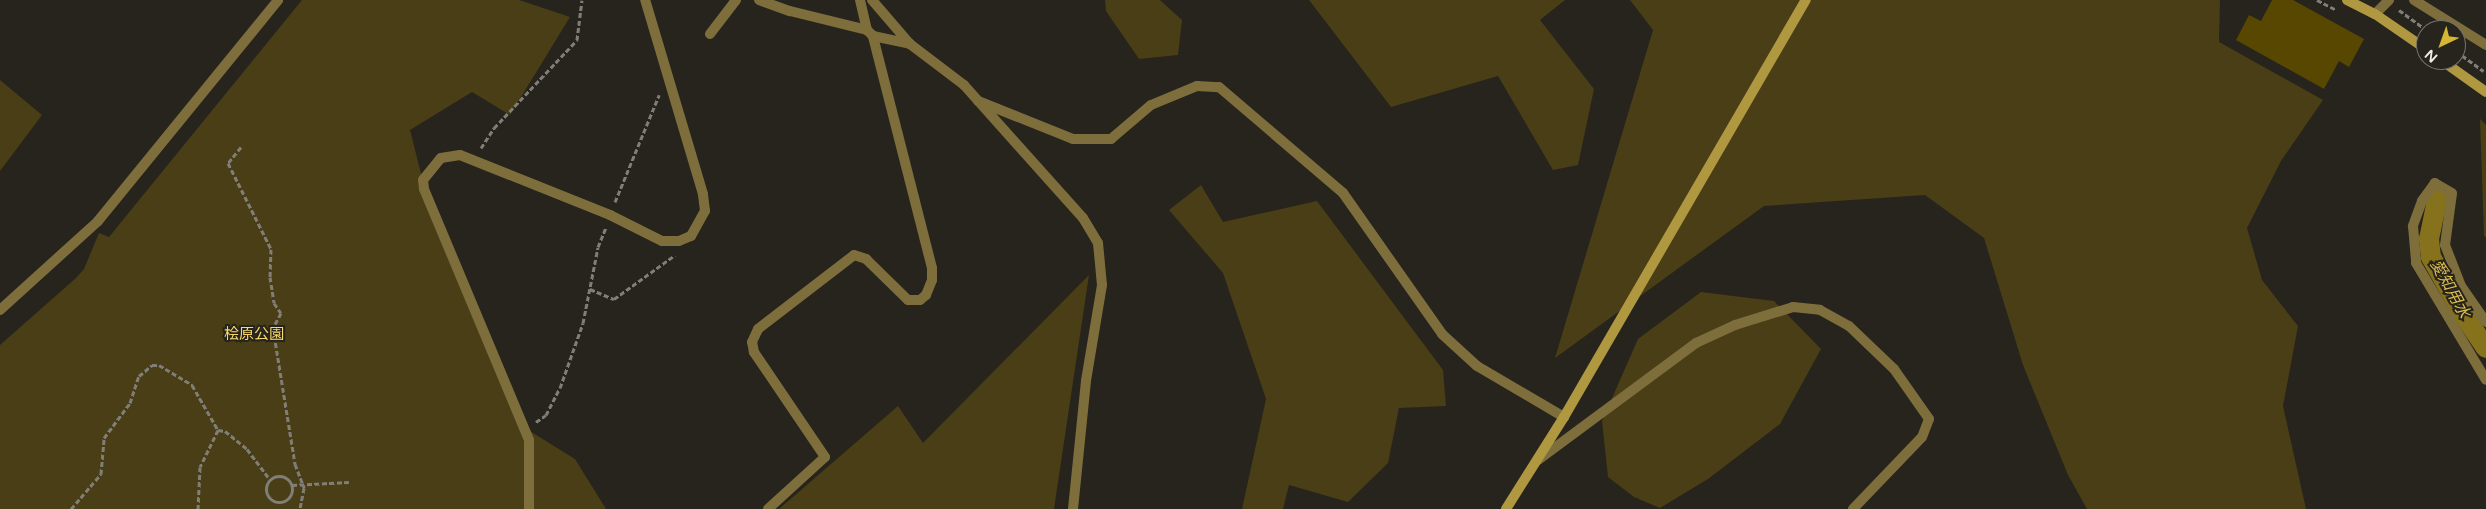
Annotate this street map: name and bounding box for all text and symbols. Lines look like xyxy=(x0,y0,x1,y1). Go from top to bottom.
north arrow xyxy=(2416,20,2466,70)
text: N xyxy=(2421,46,2441,66)
water label: 愛知用水 xyxy=(2426,256,2474,322)
park label: 桧原公園 xyxy=(224,326,284,344)

